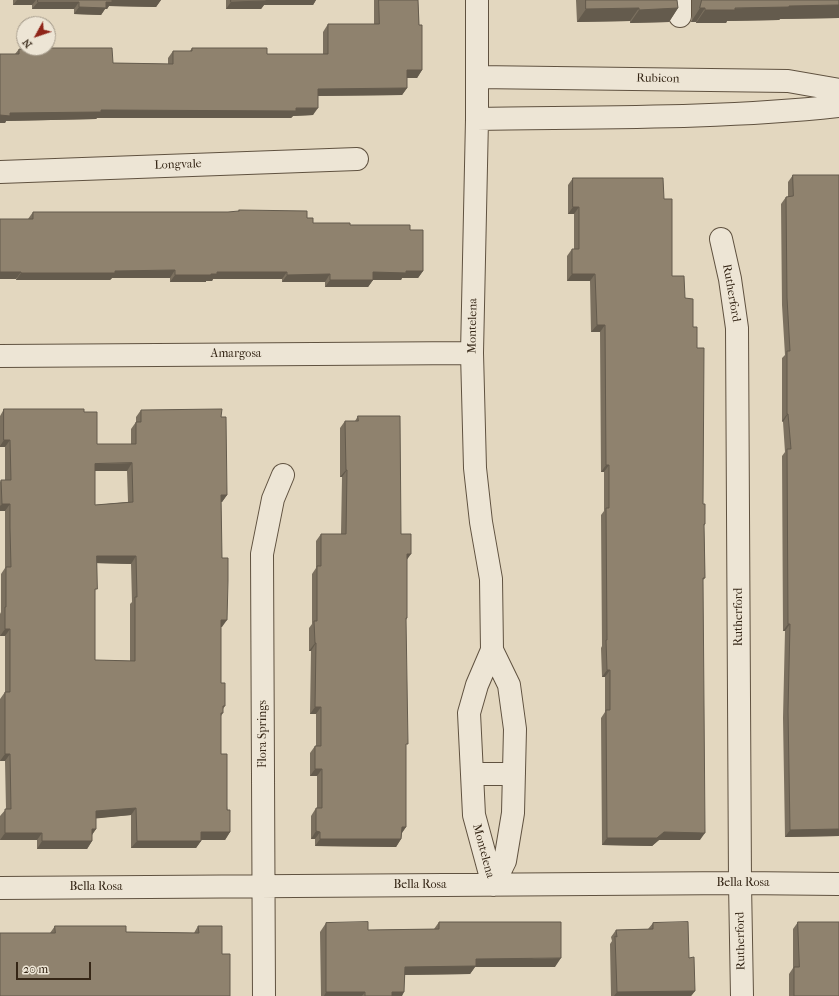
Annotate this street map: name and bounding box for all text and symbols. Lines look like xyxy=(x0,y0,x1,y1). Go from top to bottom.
north arrow xyxy=(16,16,56,56)
text: N xyxy=(20,36,35,51)
street label: Rubicon xyxy=(636,71,680,87)
street label: Longvale xyxy=(154,157,202,173)
street label: Rutherford xyxy=(719,263,743,323)
street label: Montelena xyxy=(465,298,481,354)
street label: Amargosa xyxy=(211,347,261,361)
street label: Rutherford xyxy=(732,588,746,646)
street label: Flora Springs xyxy=(256,700,270,768)
street label: Montelena xyxy=(469,822,497,880)
street label: Bella Rosa xyxy=(716,876,770,890)
street label: Bella Rosa xyxy=(393,878,447,892)
street label: Bella Rosa xyxy=(69,880,123,894)
street label: Rutherford xyxy=(733,912,749,970)
scale bar xyxy=(18,954,93,980)
text: 20 m xyxy=(23,962,48,976)

